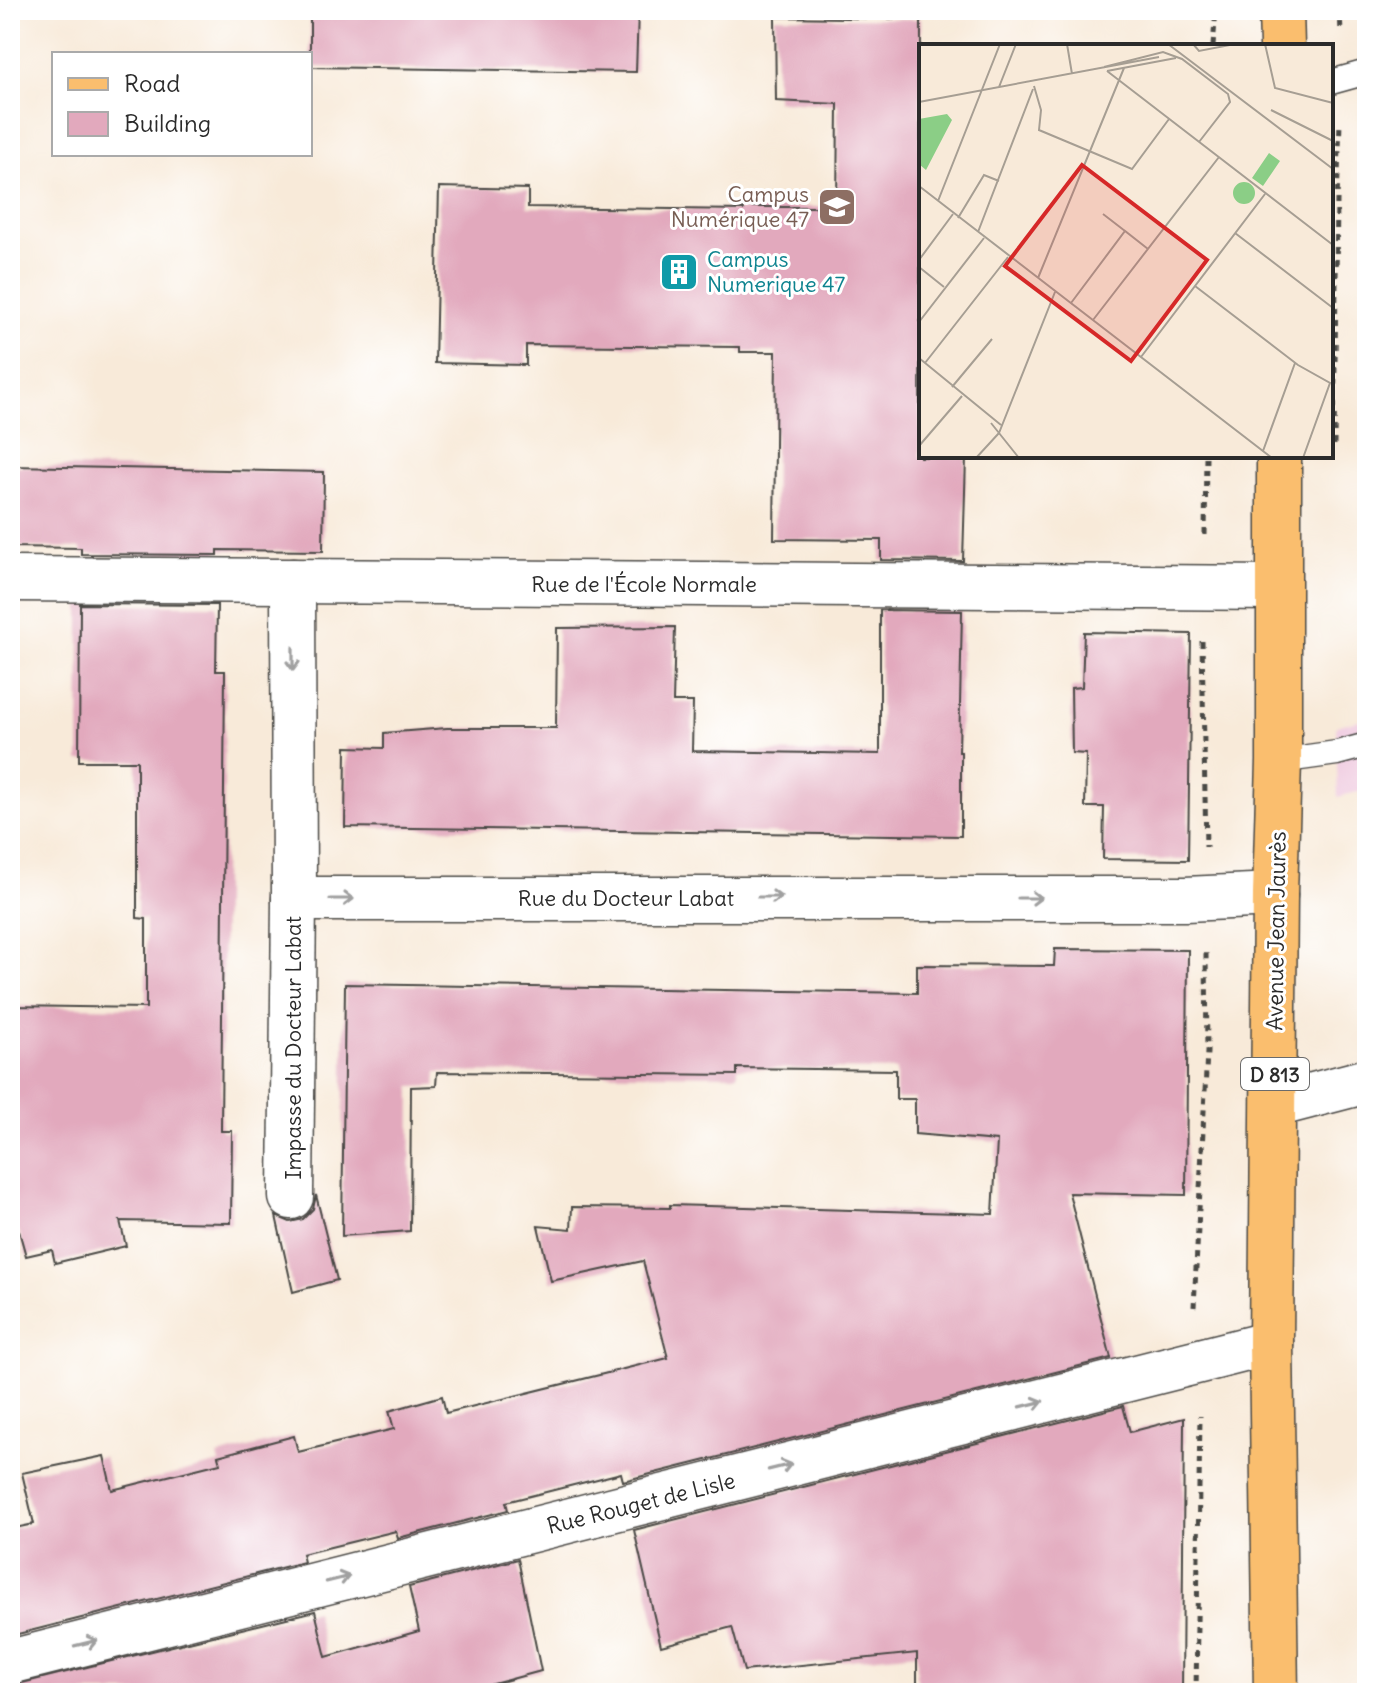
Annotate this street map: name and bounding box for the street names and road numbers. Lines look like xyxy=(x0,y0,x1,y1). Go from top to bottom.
street label: Rue de l'École Normale xyxy=(531,570,757,598)
street label: Avenue Jean Jaurès xyxy=(1260,831,1292,1031)
street label: Rue du Docteur Labat xyxy=(518,884,734,912)
street label: Impasse du Docteur Labat xyxy=(279,916,307,1180)
road number: D 813 xyxy=(1241,1058,1309,1090)
street label: Rue Rouget de Lisle xyxy=(544,1466,738,1540)

